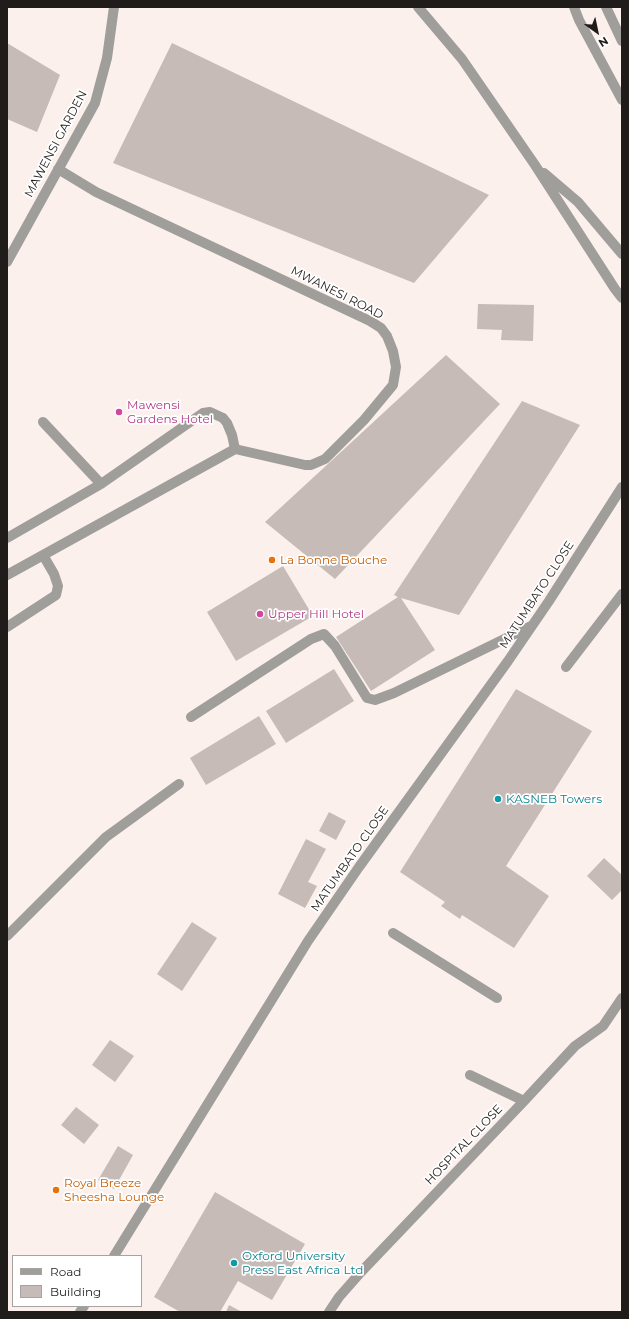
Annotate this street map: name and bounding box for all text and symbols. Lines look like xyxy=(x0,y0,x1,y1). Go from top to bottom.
north arrow xyxy=(577,12,617,52)
text: N xyxy=(596,34,611,50)
street label: MAWENSI GARDEN xyxy=(22,88,90,200)
street label: MWANESI ROAD xyxy=(288,263,386,323)
place label: Mawensi Gardens Hotel xyxy=(127,398,213,426)
marker: Mawensi Gardens Hotel xyxy=(114,407,124,417)
street label: MATUMBATO CLOSE xyxy=(497,539,577,651)
place label: La Bonne Bouche xyxy=(280,553,387,567)
marker: La Bonne Bouche xyxy=(267,555,277,565)
place label: Upper Hill Hotel xyxy=(268,607,364,621)
marker: Upper Hill Hotel xyxy=(255,609,265,619)
place label: KASNEB Towers xyxy=(506,792,602,806)
marker: KASNEB Towers xyxy=(493,794,503,804)
street label: MATUMBATO CLOSE xyxy=(308,804,392,914)
street label: HOSPITAL CLOSE xyxy=(422,1102,506,1188)
place label: Royal Breeze Sheesha Lounge xyxy=(64,1176,164,1204)
marker: Royal Breeze Sheesha Lounge xyxy=(51,1185,61,1195)
place label: Oxford University Press East Africa Ltd xyxy=(242,1249,363,1277)
legend xyxy=(12,1255,142,1307)
marker: Oxford University Press East Africa Ltd xyxy=(229,1258,239,1268)
text: Road xyxy=(50,1264,81,1279)
text: Building xyxy=(50,1284,101,1299)

